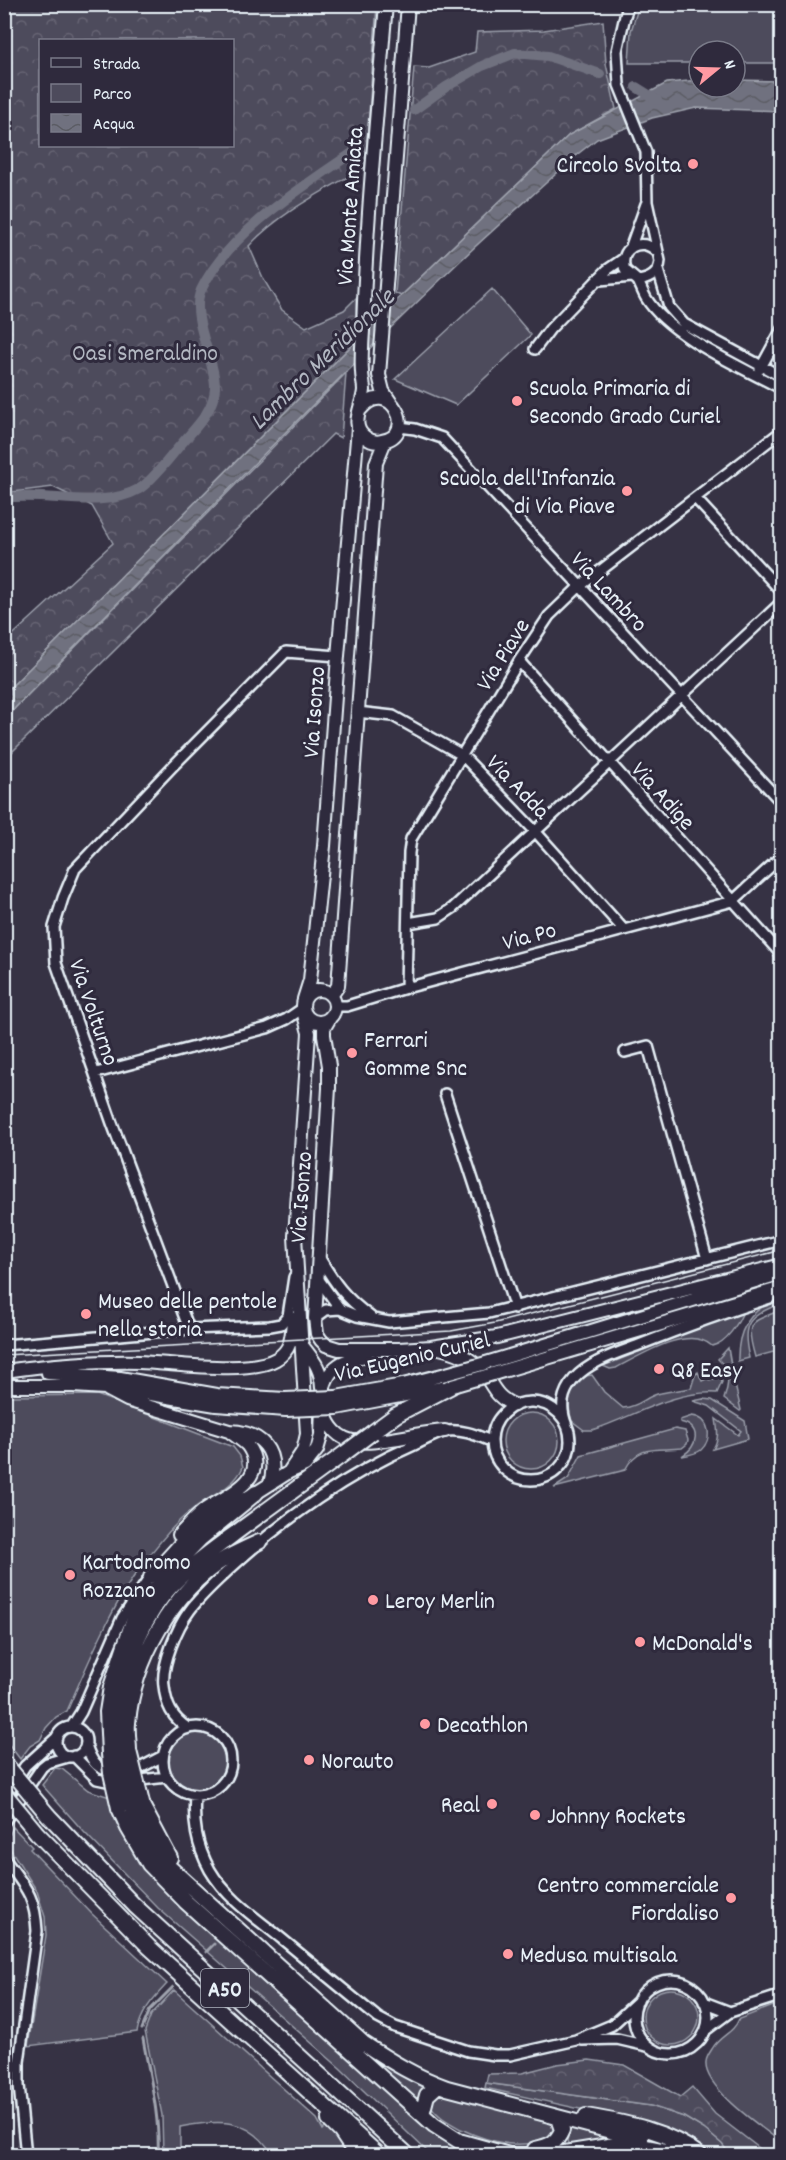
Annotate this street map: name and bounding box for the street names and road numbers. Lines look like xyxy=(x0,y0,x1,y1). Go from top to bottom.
street label: Via Monte Amiata xyxy=(329,125,375,287)
street label: Via Lambro xyxy=(561,545,654,641)
street label: Via Piave xyxy=(469,613,540,698)
street label: Via Isonzo xyxy=(296,665,336,759)
street label: Via Adda xyxy=(477,748,557,829)
street label: Via Adige xyxy=(622,755,702,839)
street label: Via Po xyxy=(499,914,560,961)
street label: Via Volturno xyxy=(58,955,126,1071)
street label: Via Isonzo xyxy=(283,1150,323,1244)
street label: Via Eugenio Curiel xyxy=(332,1324,494,1393)
road number: A50 xyxy=(201,1969,249,2007)

